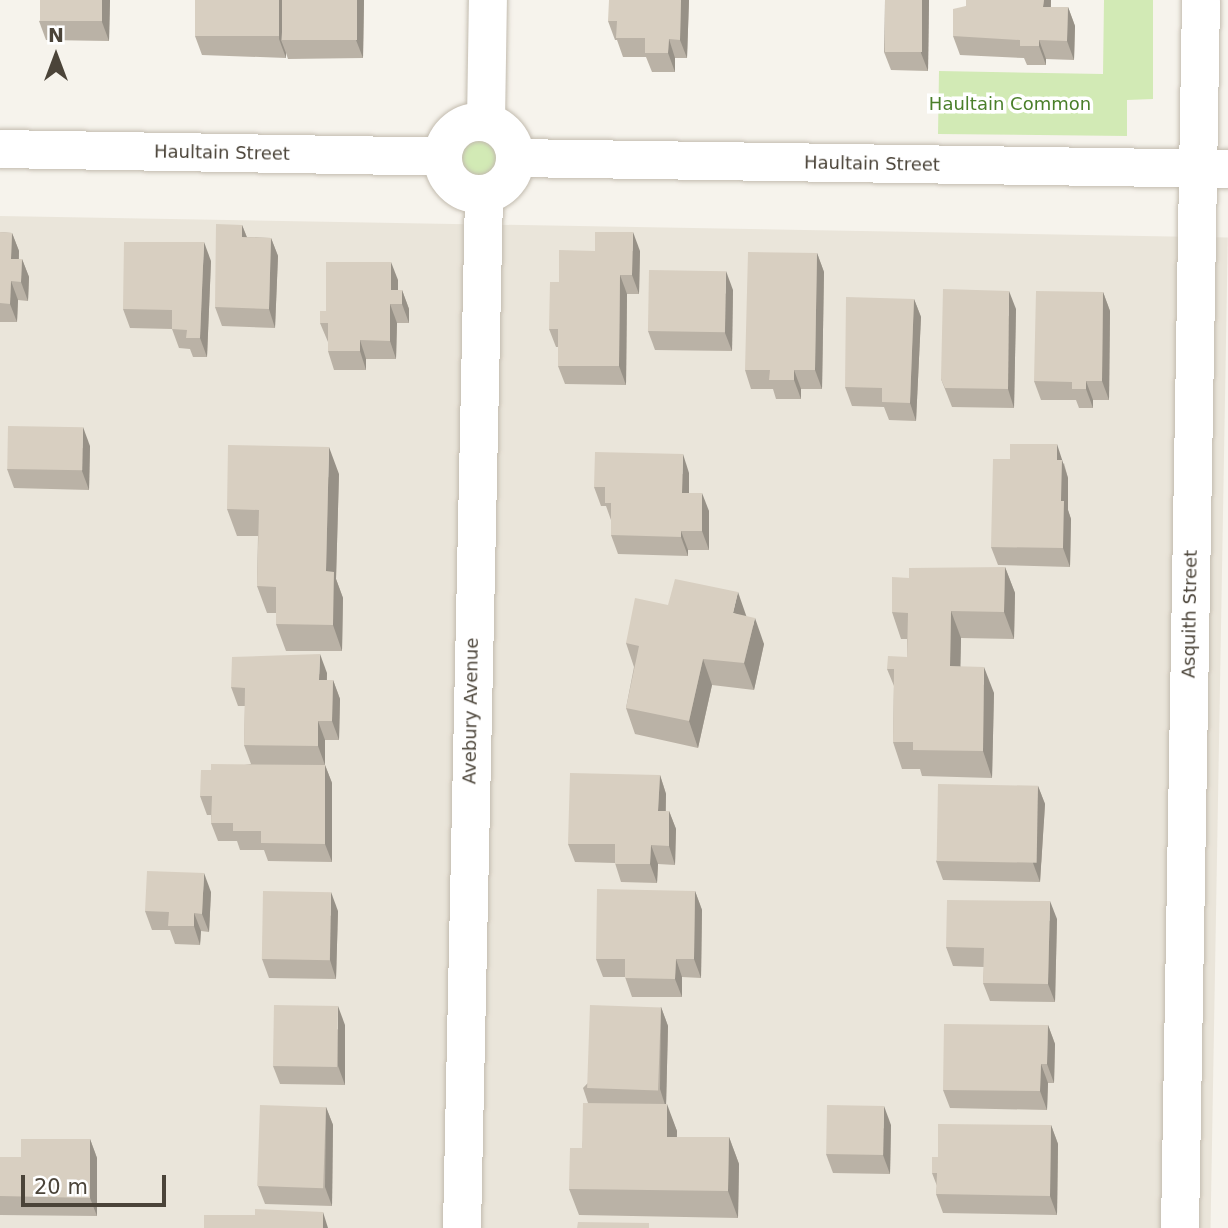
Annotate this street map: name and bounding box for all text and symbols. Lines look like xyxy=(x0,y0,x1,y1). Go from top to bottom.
north arrow xyxy=(21,21,91,91)
text: N xyxy=(48,24,64,46)
park label: Haultain Common xyxy=(929,93,1091,115)
street label: Haultain Street xyxy=(154,141,290,165)
street label: Haultain Street xyxy=(804,152,940,176)
street label: Asquith Street xyxy=(1178,550,1202,678)
street label: Avebury Avenue xyxy=(459,638,483,784)
scale bar xyxy=(24,1162,170,1206)
text: 20 m xyxy=(34,1175,88,1199)

